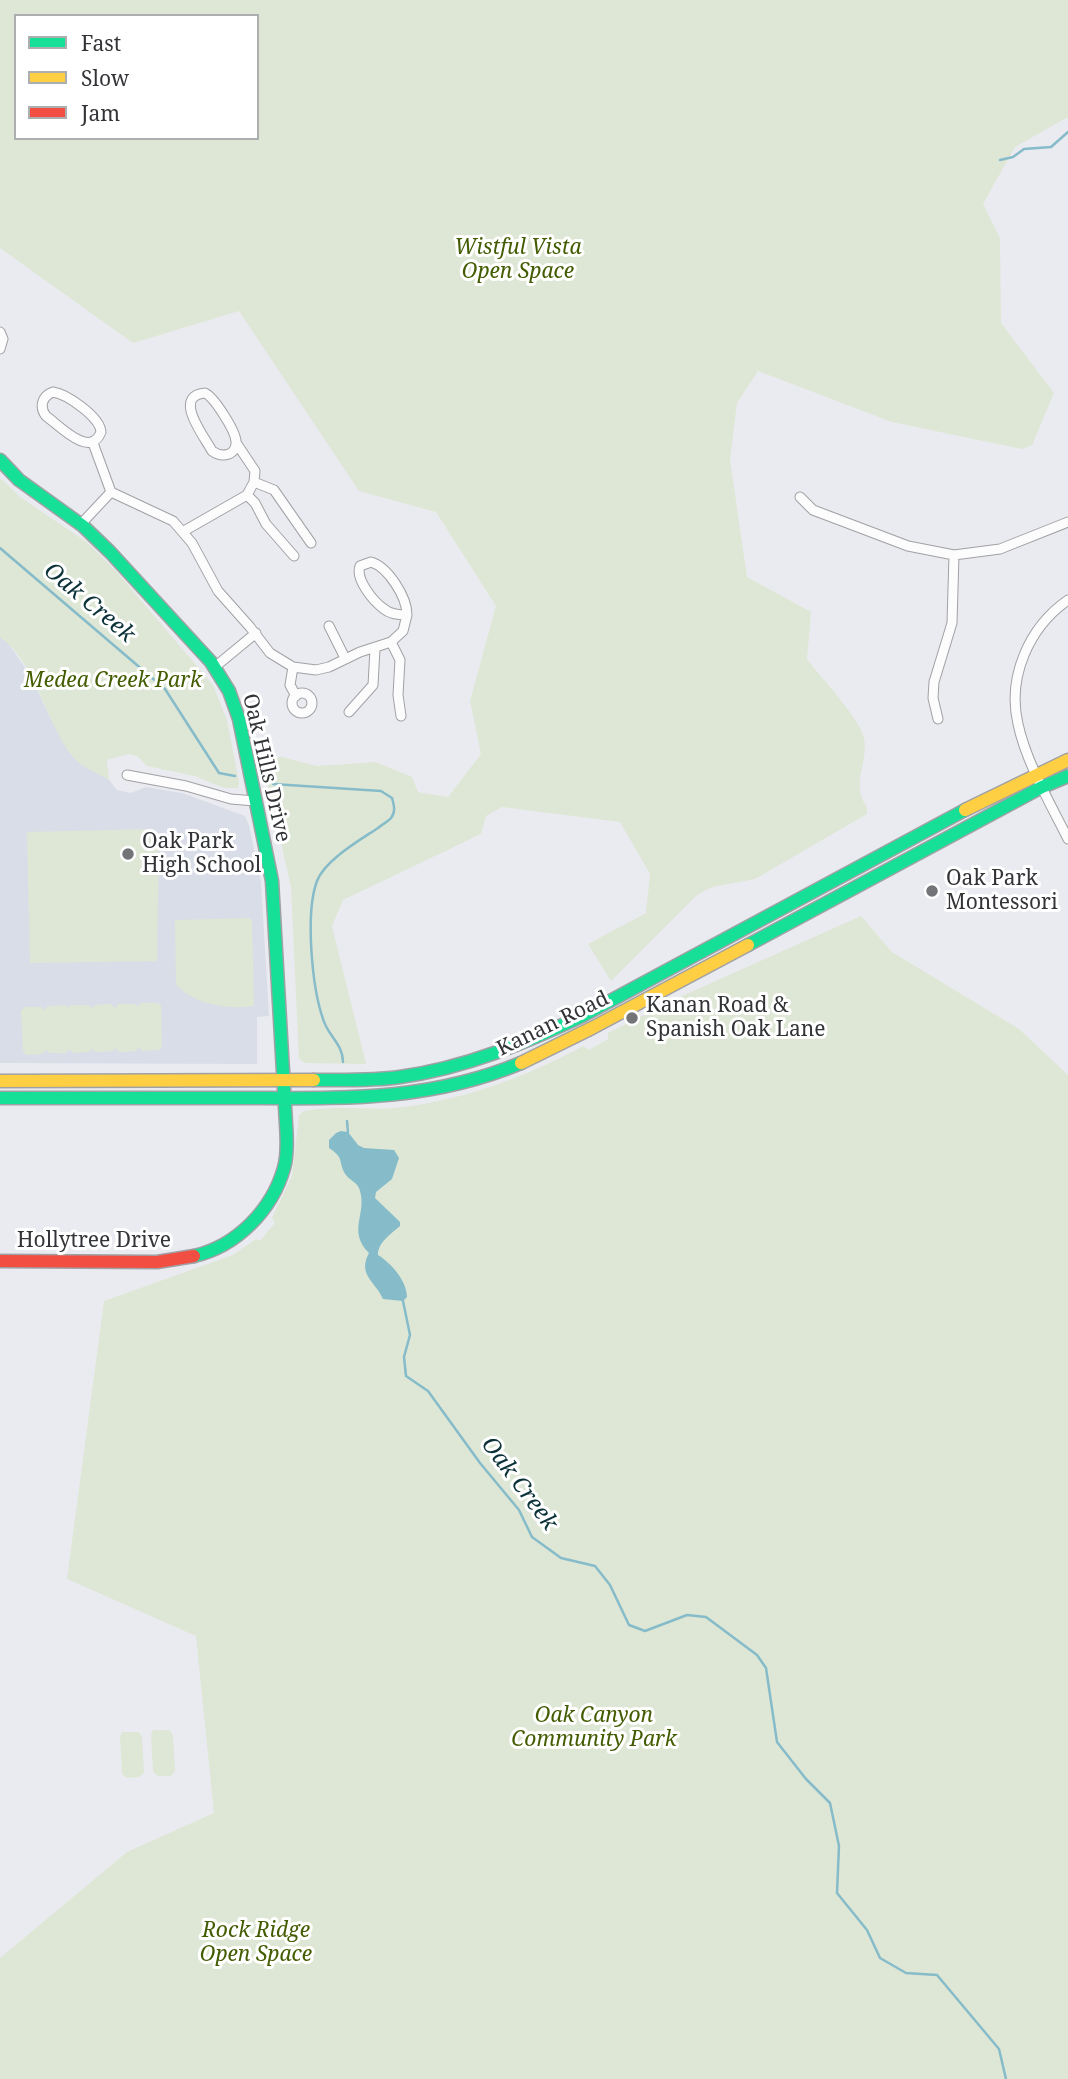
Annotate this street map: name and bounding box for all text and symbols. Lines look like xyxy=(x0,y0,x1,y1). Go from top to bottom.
legend xyxy=(14,14,259,140)
text: Fast xyxy=(81,29,121,57)
text: Slow xyxy=(81,64,129,92)
text: Jam xyxy=(81,99,120,127)
park label: Wistful Vista Open Space xyxy=(454,235,582,285)
water label: Oak Creek xyxy=(38,557,140,649)
park label: Medea Creek Park xyxy=(24,668,202,694)
street label: Oak Hills Drive xyxy=(237,691,295,845)
place label: Oak Park High School xyxy=(142,829,261,879)
marker: Oak Park High School xyxy=(120,846,136,862)
place label: Oak Park Montessori xyxy=(946,866,1058,916)
marker: Oak Park Montessori xyxy=(924,883,940,899)
street label: Kanan Road xyxy=(493,986,613,1062)
place label: Kanan Road & Spanish Oak Lane xyxy=(646,993,826,1043)
marker: Kanan Road & Spanish Oak Lane xyxy=(624,1010,640,1026)
street label: Hollytree Drive xyxy=(17,1228,171,1254)
water label: Oak Creek xyxy=(475,1432,563,1536)
park label: Oak Canyon Community Park xyxy=(511,1703,677,1753)
park label: Rock Ridge Open Space xyxy=(200,1918,312,1968)

